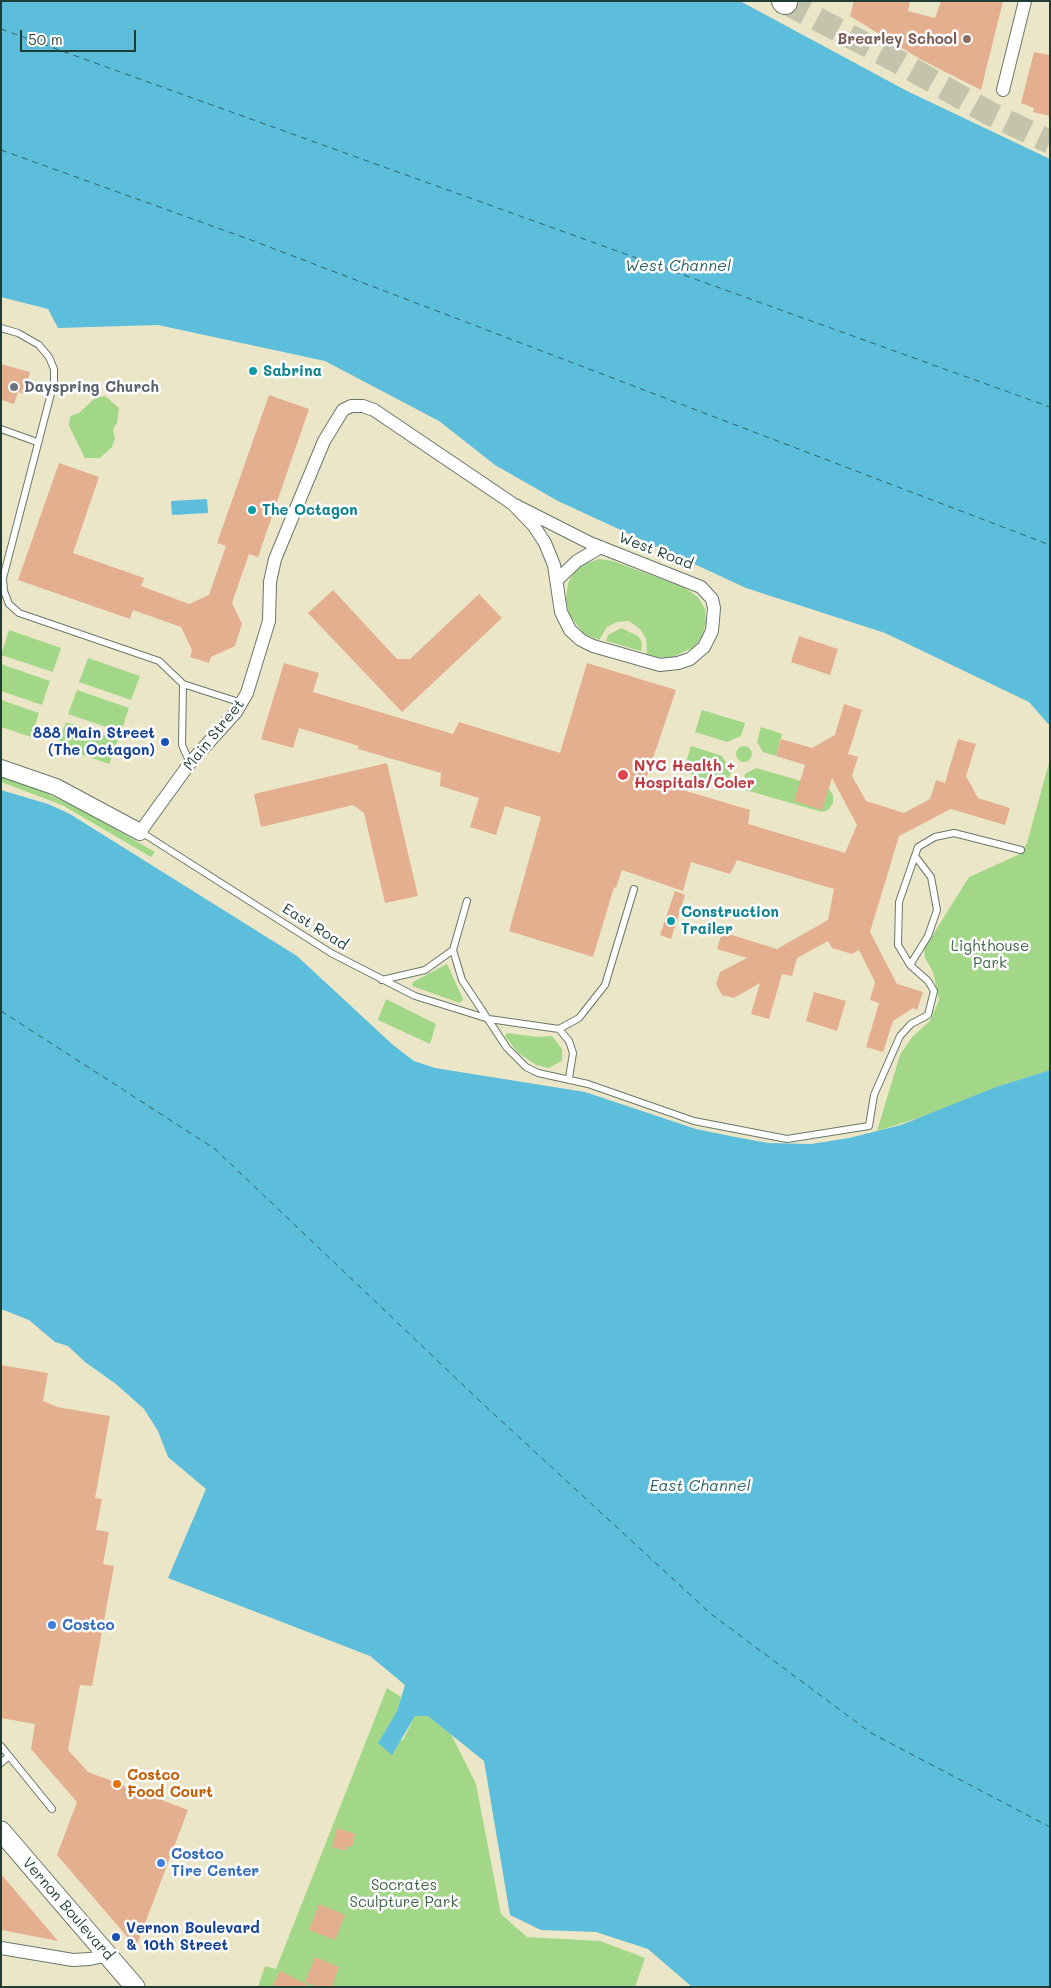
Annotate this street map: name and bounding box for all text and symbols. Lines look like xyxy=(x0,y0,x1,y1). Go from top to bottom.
scale bar xyxy=(22,20,139,52)
text: 50 m xyxy=(28,29,63,49)
place label: Brearley School xyxy=(837,30,957,48)
marker: Brearley School xyxy=(961,33,973,45)
water label: West Channel xyxy=(625,256,731,276)
place label: Sabrina xyxy=(263,362,322,380)
marker: Sabrina xyxy=(247,365,259,377)
place label: Dayspring Church xyxy=(24,378,159,396)
marker: Dayspring Church xyxy=(8,381,20,393)
place label: The Octagon xyxy=(262,501,358,519)
marker: The Octagon xyxy=(246,504,258,516)
street label: West Road xyxy=(616,529,696,573)
street label: Main Street xyxy=(180,696,248,774)
place label: 888 Main Street (The Octagon) xyxy=(33,724,155,759)
marker: 888 Main Street (The Octagon) xyxy=(159,736,171,748)
place label: NYC Health + Hospitals/Coler xyxy=(634,757,755,792)
marker: NYC Health + Hospitals/Coler xyxy=(616,768,630,782)
street label: East Road xyxy=(279,900,351,954)
place label: Construction Trailer xyxy=(681,903,779,938)
marker: Construction Trailer xyxy=(665,915,677,927)
park label: Lighthouse Park xyxy=(951,937,1029,972)
water label: East Channel xyxy=(649,1476,751,1496)
place label: Costco xyxy=(62,1616,115,1634)
marker: Costco xyxy=(46,1619,58,1631)
place label: Costco Food Court xyxy=(127,1766,213,1801)
marker: Costco Food Court xyxy=(111,1778,123,1790)
place label: Costco Tire Center xyxy=(171,1845,259,1880)
street label: Vernon Boulevard xyxy=(18,1854,118,1964)
marker: Costco Tire Center xyxy=(155,1857,167,1869)
park label: Socrates Sculpture Park xyxy=(350,1876,458,1911)
place label: Vernon Boulevard & 10th Street xyxy=(126,1919,260,1954)
marker: Vernon Boulevard & 10th Street xyxy=(110,1931,122,1943)

